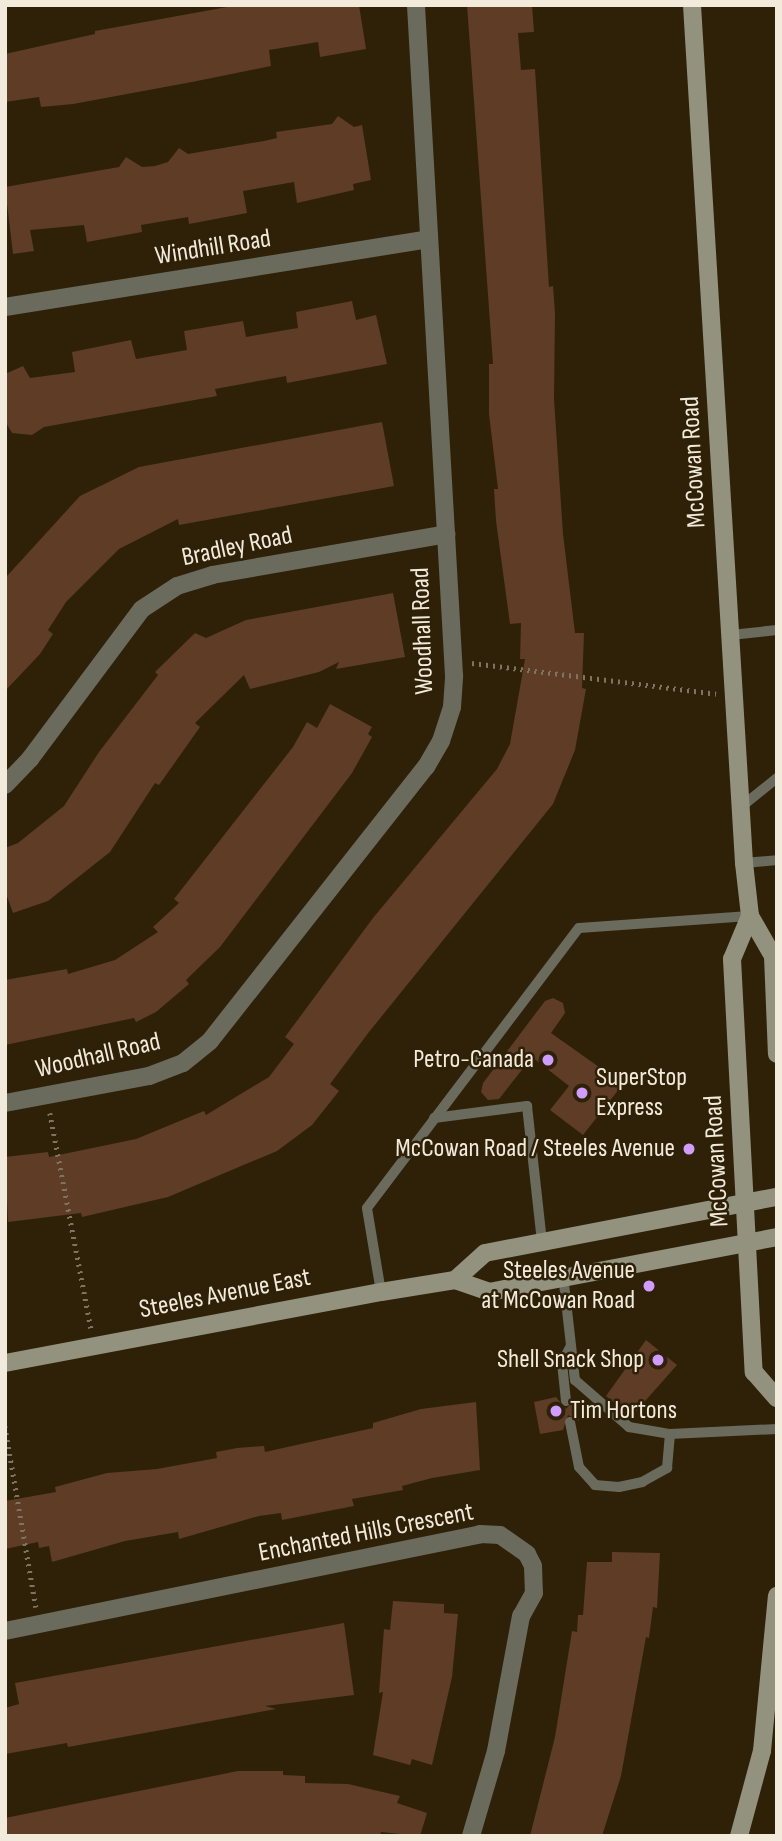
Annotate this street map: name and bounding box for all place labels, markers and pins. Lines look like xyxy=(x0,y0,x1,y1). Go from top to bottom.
place label: Petro-Canada xyxy=(413,1044,534,1076)
marker: Petro-Canada xyxy=(540,1052,556,1068)
place label: SuperStop Express xyxy=(596,1062,687,1124)
marker: SuperStop Express xyxy=(574,1085,590,1101)
place label: McCowan Road / Steeles Avenue xyxy=(395,1133,675,1165)
marker: McCowan Road / Steeles Avenue xyxy=(681,1141,697,1157)
place label: Steeles Avenue at McCowan Road xyxy=(481,1255,635,1316)
marker: Steeles Avenue at McCowan Road xyxy=(641,1278,657,1294)
place label: Shell Snack Shop xyxy=(497,1344,644,1376)
marker: Shell Snack Shop xyxy=(650,1352,666,1368)
place label: Tim Hortons xyxy=(570,1395,677,1427)
marker: Tim Hortons xyxy=(548,1403,564,1419)

